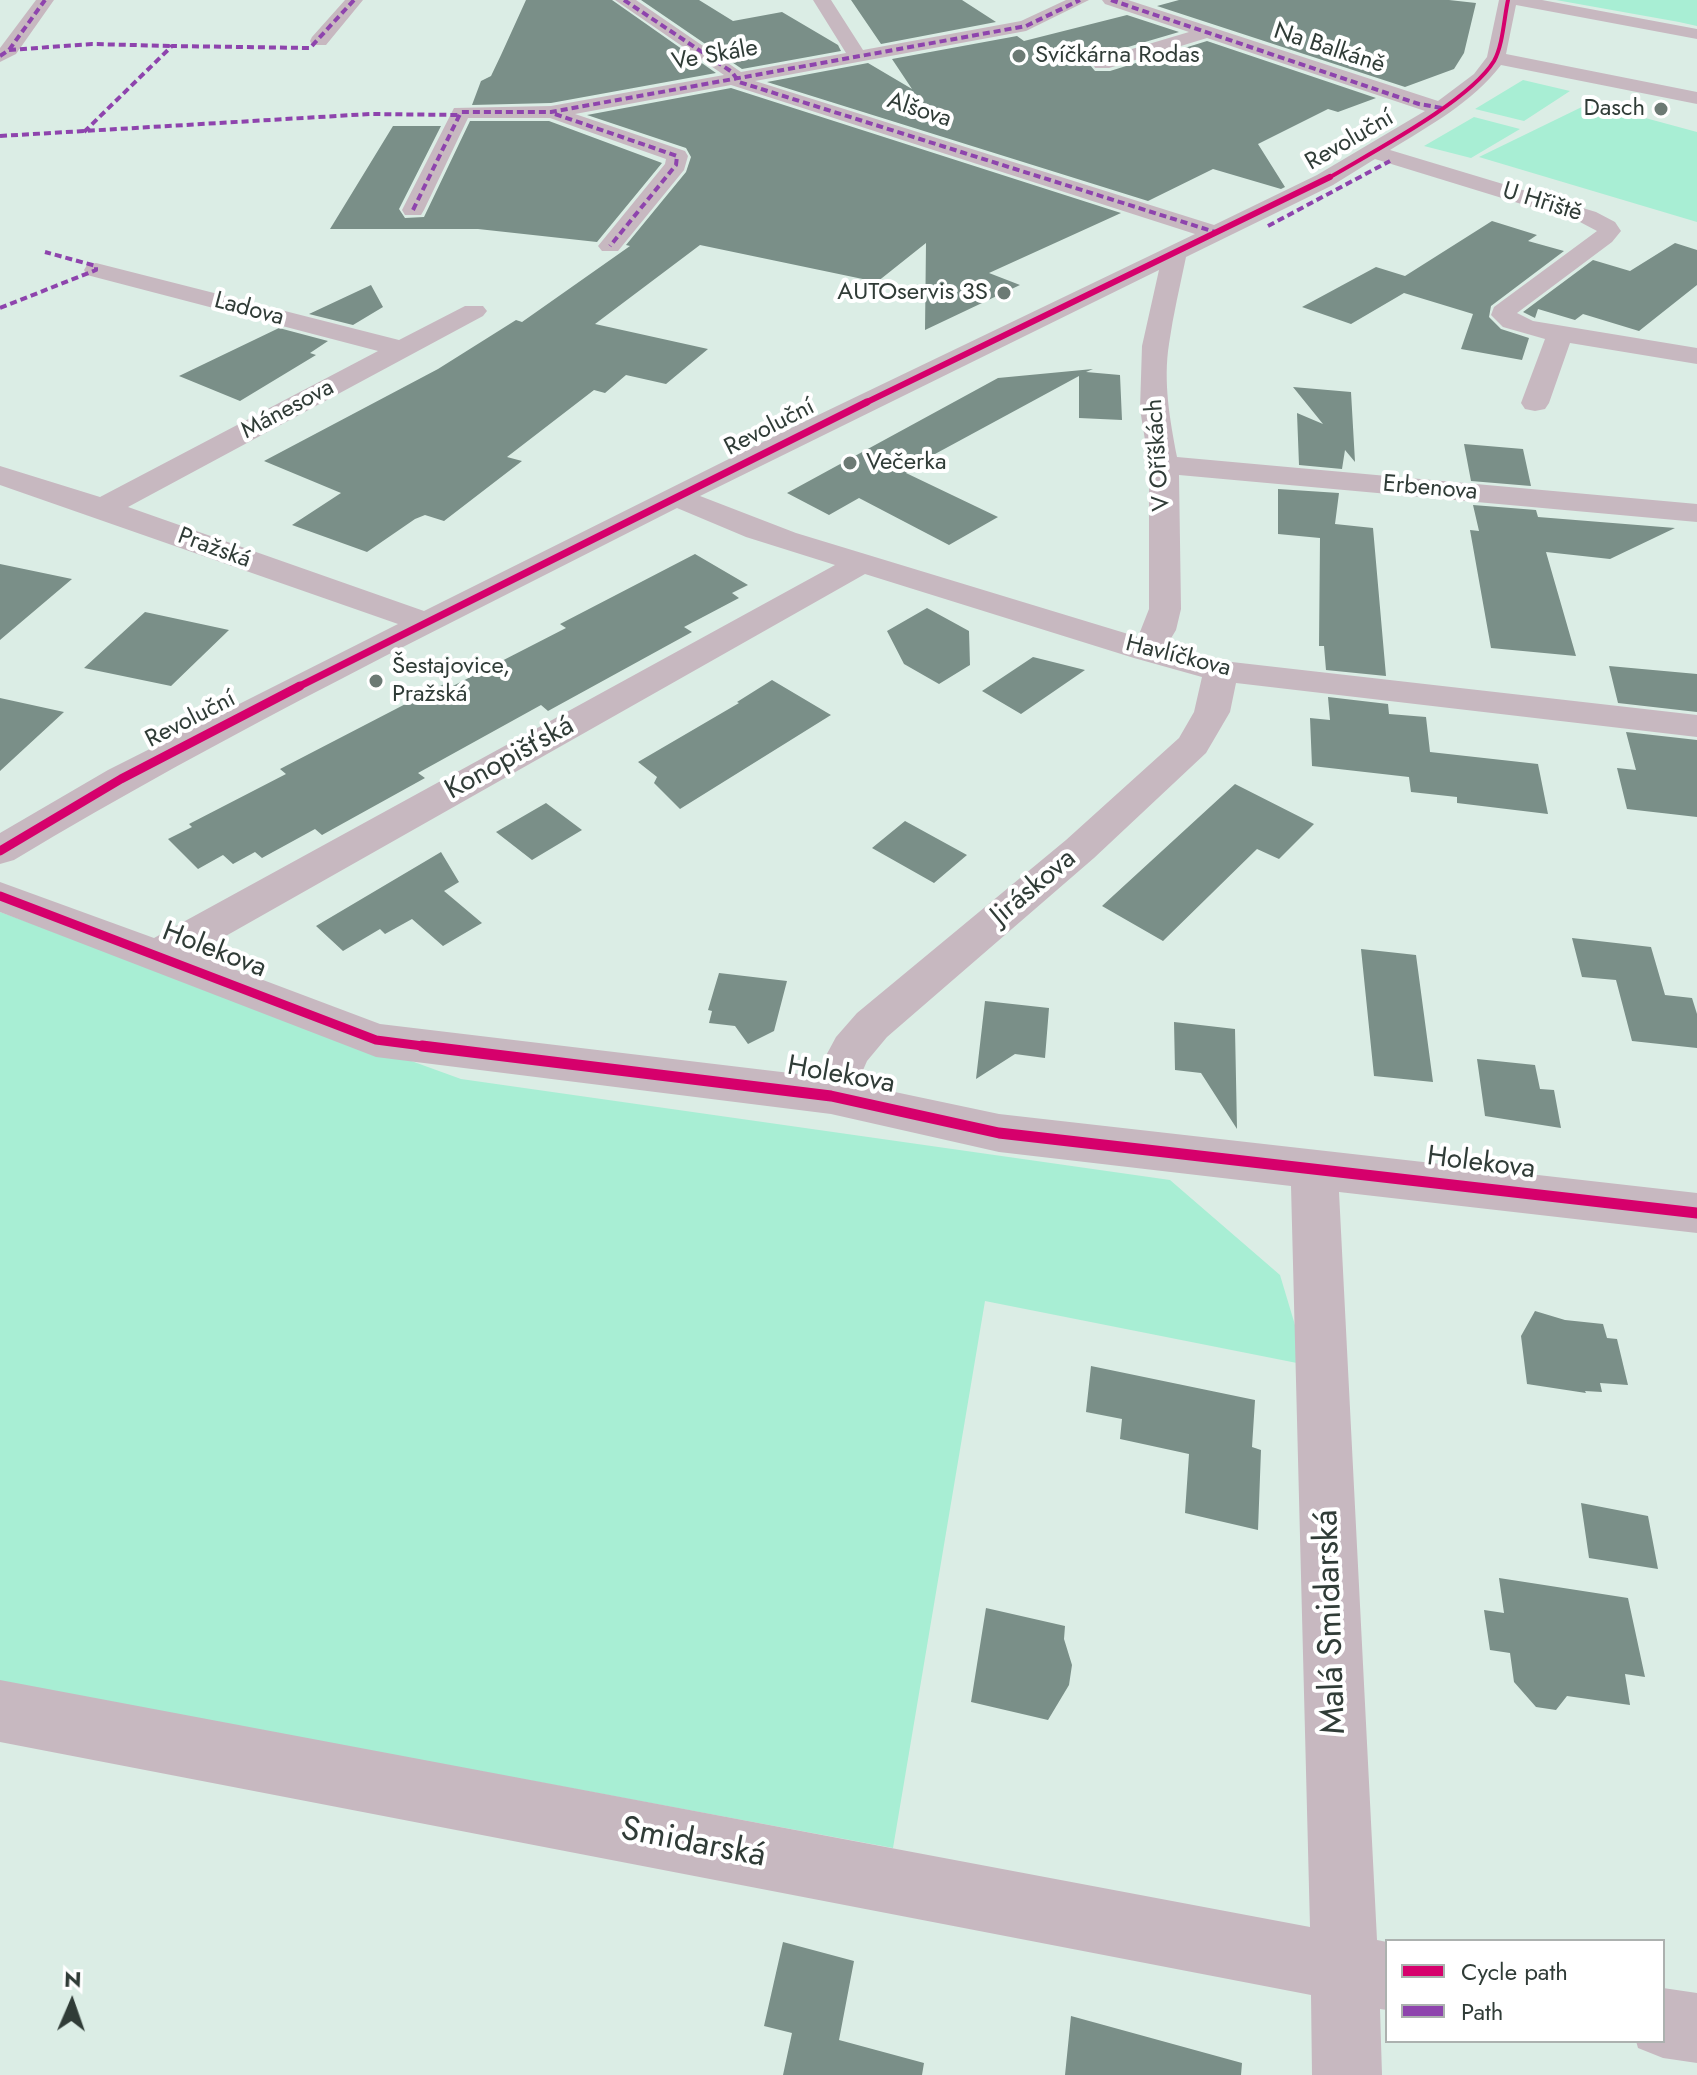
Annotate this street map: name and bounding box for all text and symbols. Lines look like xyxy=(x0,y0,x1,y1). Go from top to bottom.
street label: Na Balkáně xyxy=(1270,18,1388,80)
street label: Ve Skále xyxy=(670,34,760,78)
place label: Svíčkárna Rodas xyxy=(1035,42,1200,70)
marker: Svíčkárna Rodas xyxy=(1010,47,1028,65)
street label: Alšova xyxy=(883,87,955,135)
place label: Dasch xyxy=(1583,95,1645,123)
marker: Dasch xyxy=(1652,100,1670,118)
street label: Revoluční xyxy=(1301,104,1399,178)
street label: U Hřiště xyxy=(1499,177,1585,229)
place label: AUTOservis 3S xyxy=(837,279,988,307)
marker: AUTOservis 3S xyxy=(995,284,1013,302)
street label: Ladova xyxy=(211,287,287,333)
street label: Mánesova xyxy=(237,374,339,446)
street label: Revoluční xyxy=(720,393,820,463)
street label: V Oříškách xyxy=(1141,398,1177,512)
place label: Večerka xyxy=(866,449,946,477)
marker: Večerka xyxy=(841,454,859,472)
street label: Erbenova xyxy=(1381,471,1479,507)
street label: Pražská xyxy=(174,523,254,575)
street label: Havlíčkova xyxy=(1122,630,1234,684)
place label: Šestajovice, Pražská xyxy=(392,653,510,709)
marker: Šestajovice, Pražská xyxy=(367,672,385,690)
street label: Revoluční xyxy=(141,685,241,755)
street label: Konopišťská xyxy=(440,710,580,808)
street label: Jiráskova xyxy=(985,843,1083,933)
street label: Holekova xyxy=(157,916,271,986)
street label: Holekova xyxy=(785,1050,897,1102)
street label: Holekova xyxy=(1425,1141,1537,1187)
street label: Malá Smidarská xyxy=(1308,1509,1356,1735)
street label: Smidarská xyxy=(617,1810,769,1878)
legend xyxy=(1385,1939,1665,2043)
text: Cycle path xyxy=(1461,1954,1568,1989)
north arrow xyxy=(32,1963,112,2043)
text: N xyxy=(64,1963,82,1995)
text: Path xyxy=(1461,1994,1503,2029)

